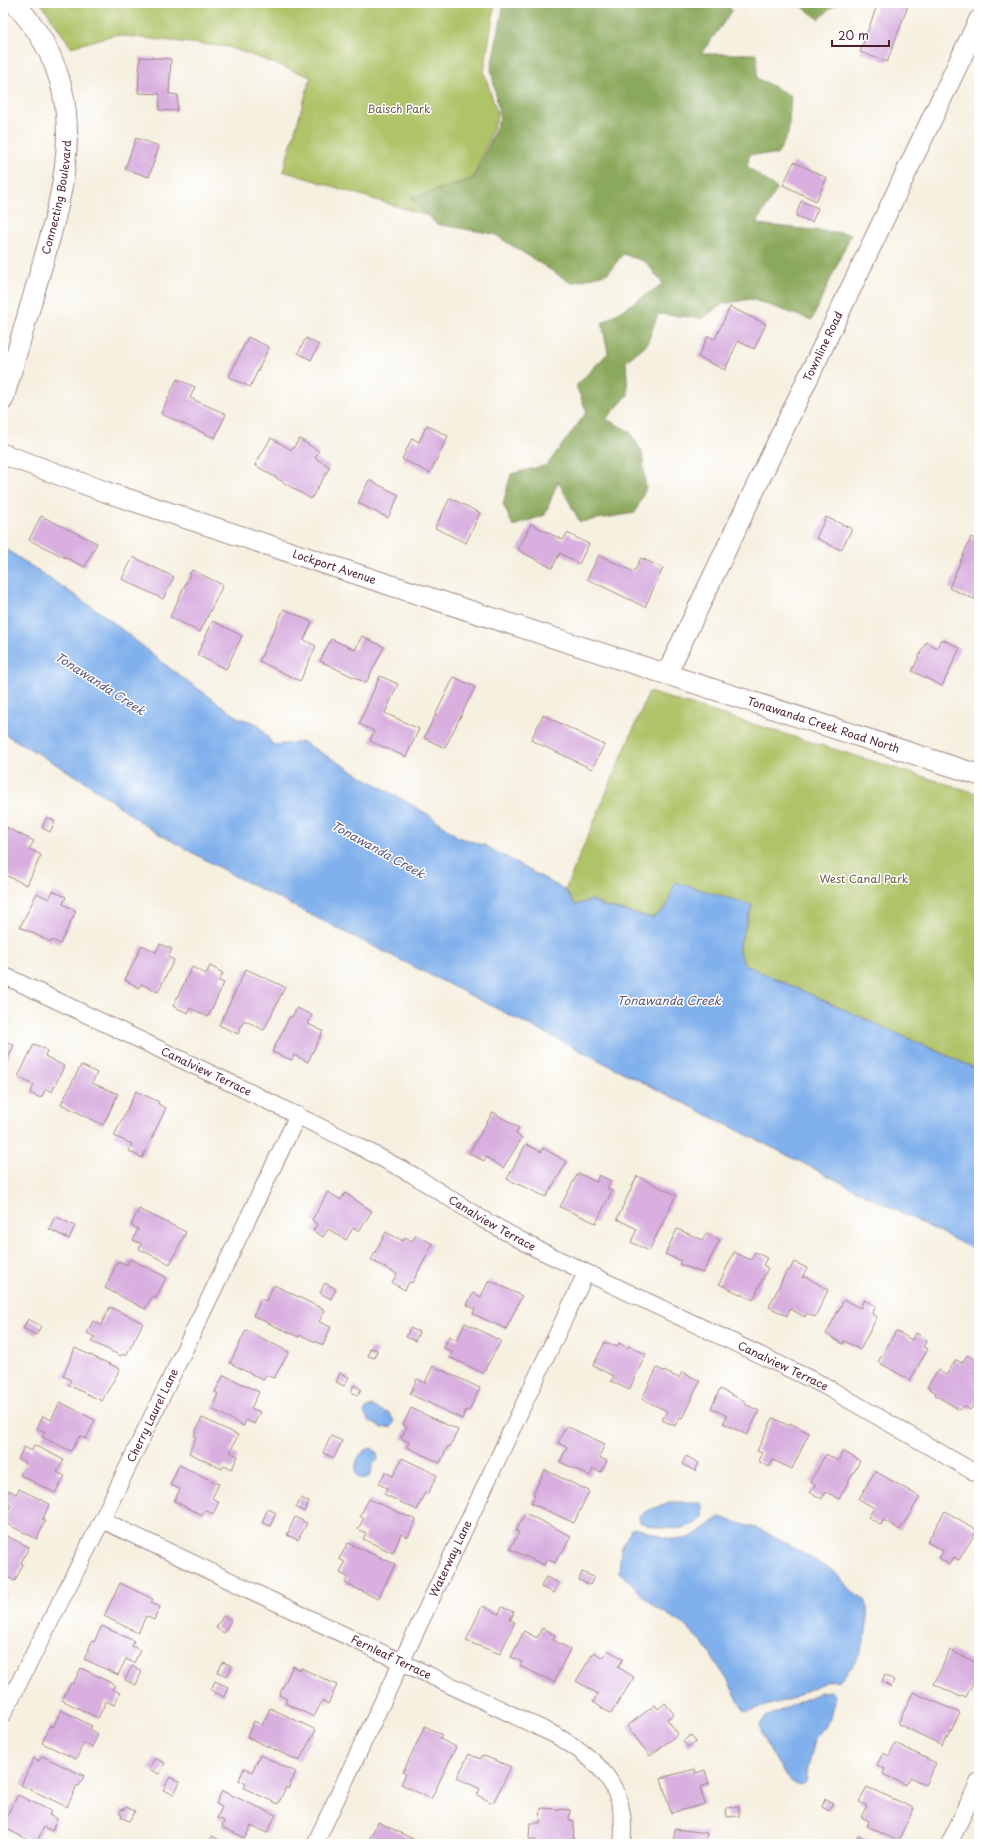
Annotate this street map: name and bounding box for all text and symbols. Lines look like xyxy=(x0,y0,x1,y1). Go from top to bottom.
scale bar xyxy=(832,22,889,48)
text: 20 m xyxy=(838,26,869,44)
park label: Baisch Park xyxy=(367,100,431,117)
street label: Connecting Boulevard xyxy=(37,140,75,256)
street label: Townline Road xyxy=(799,308,847,384)
street label: Lockport Avenue xyxy=(290,545,378,588)
water label: Tonawanda Creek xyxy=(52,647,150,719)
street label: Tonawanda Creek Road North xyxy=(745,692,902,757)
water label: Tonawanda Creek xyxy=(329,816,429,883)
park label: West Canal Park xyxy=(819,870,909,887)
water label: Tonawanda Creek xyxy=(617,991,722,1009)
street label: Canalview Terrace xyxy=(158,1042,255,1100)
street label: Canalview Terrace xyxy=(445,1191,539,1255)
street label: Canalview Terrace xyxy=(735,1337,832,1394)
street label: Cherry Laurel Lane xyxy=(122,1365,182,1465)
street label: Waterway Lane xyxy=(424,1517,476,1600)
street label: Fernleaf Terrace xyxy=(348,1630,435,1683)

